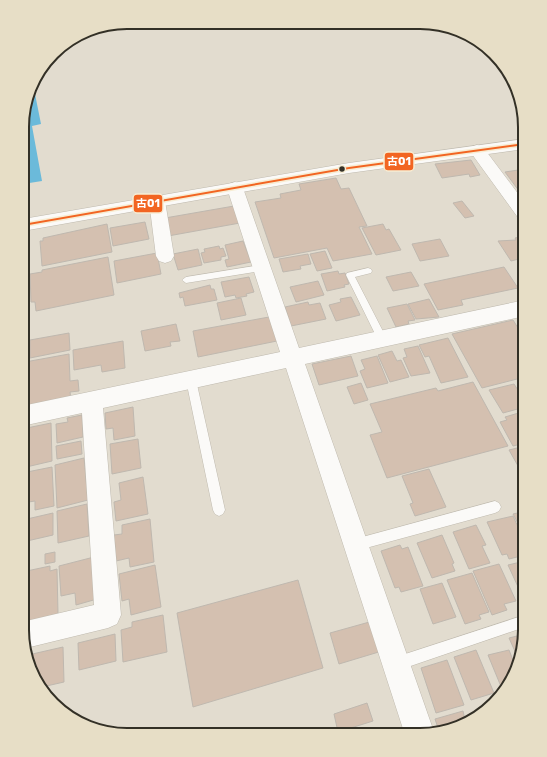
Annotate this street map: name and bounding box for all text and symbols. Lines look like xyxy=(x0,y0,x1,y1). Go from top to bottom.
line badge: 古01 xyxy=(384,152,414,171)
text: 古01 xyxy=(387,155,411,168)
unlabelled marker xyxy=(337,164,347,174)
line badge: 古01 xyxy=(133,194,163,213)
text: 古01 xyxy=(136,197,160,210)

